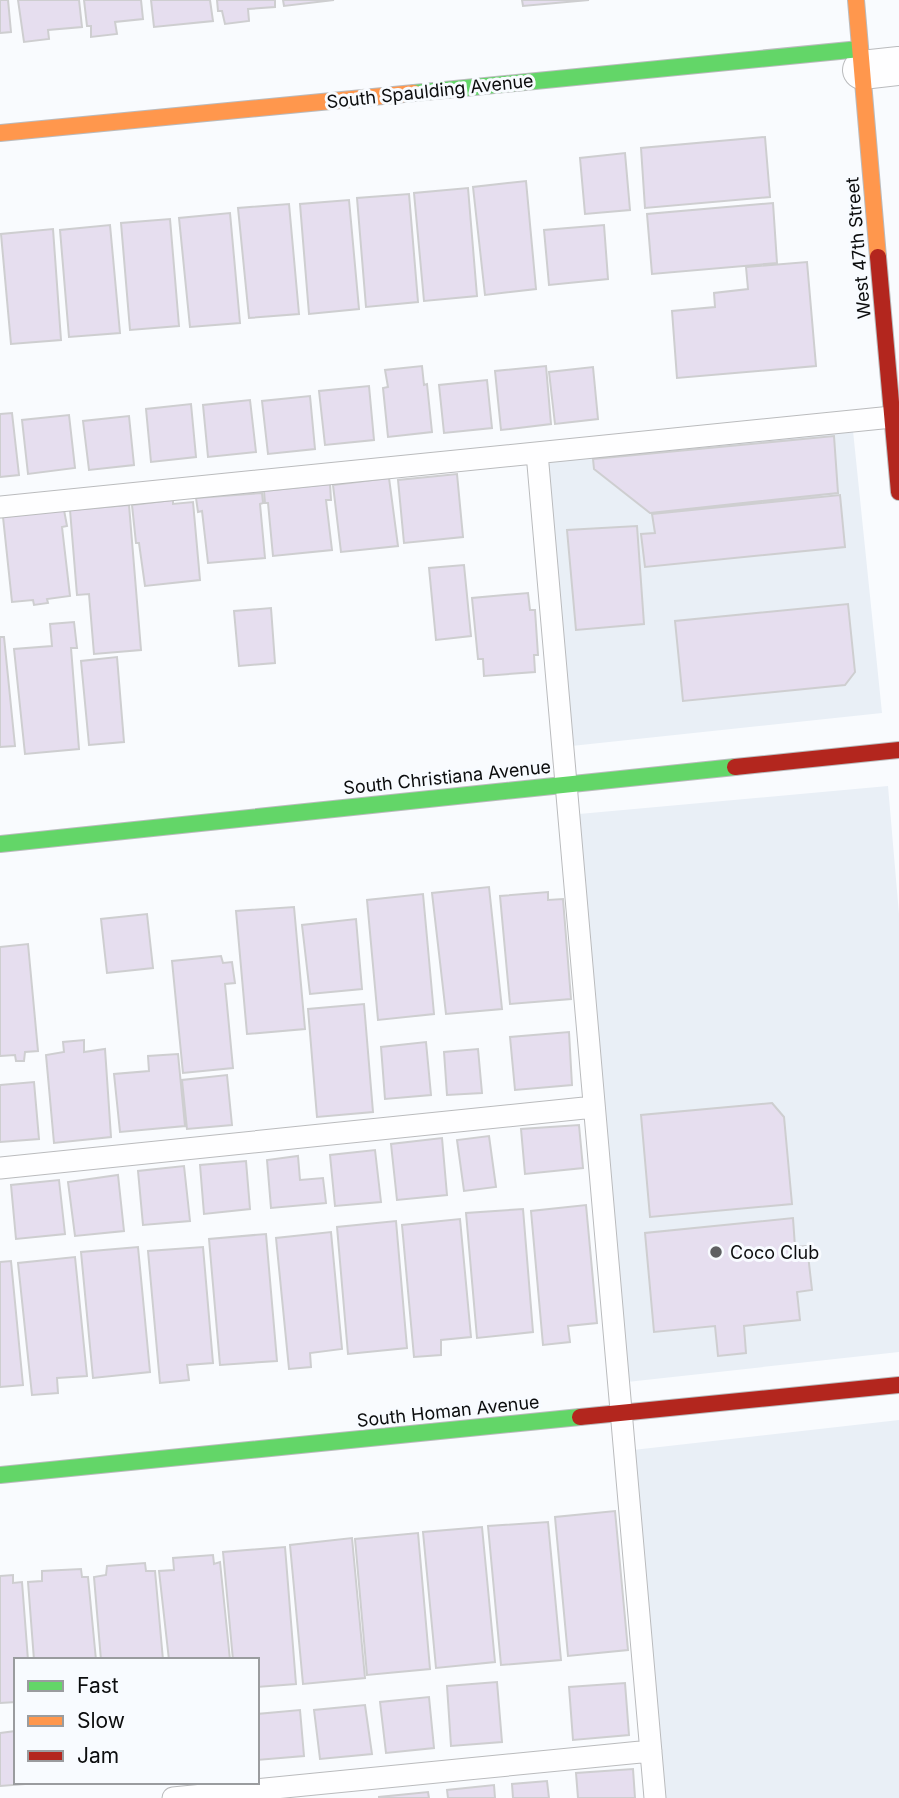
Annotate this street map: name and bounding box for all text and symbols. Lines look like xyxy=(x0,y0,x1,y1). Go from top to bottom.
street label: South Spaulding Avenue xyxy=(326,70,534,112)
street label: West 47th Street xyxy=(841,176,875,320)
street label: South Christiana Avenue xyxy=(342,756,552,798)
place label: Coco Club xyxy=(730,1242,819,1263)
marker: Coco Club xyxy=(708,1244,724,1260)
street label: South Homan Avenue xyxy=(356,1391,540,1431)
legend xyxy=(14,1658,259,1784)
text: Fast xyxy=(77,1673,119,1698)
text: Slow xyxy=(77,1708,125,1733)
text: Jam xyxy=(77,1743,119,1768)

